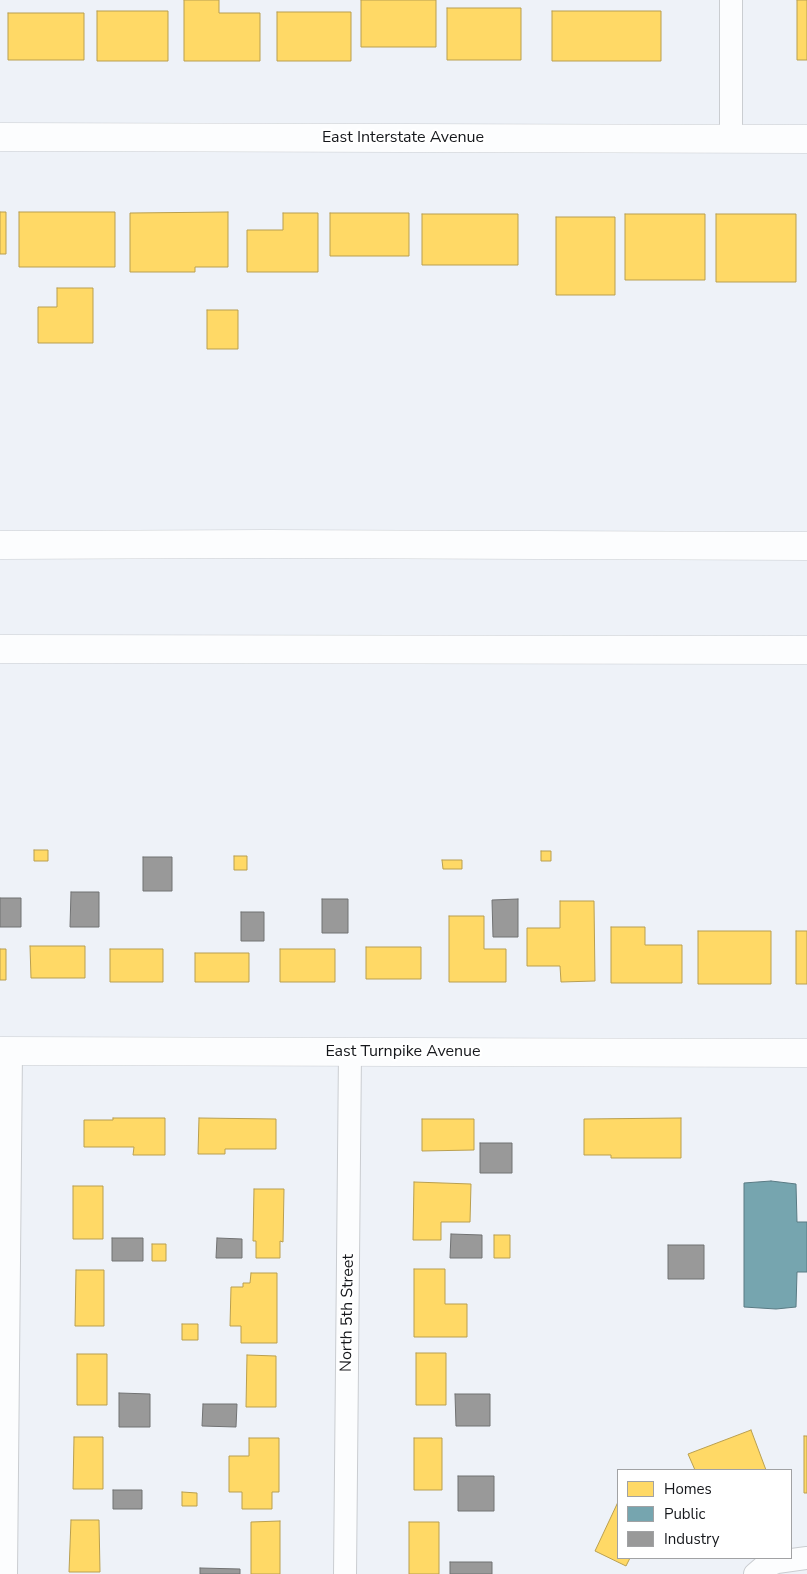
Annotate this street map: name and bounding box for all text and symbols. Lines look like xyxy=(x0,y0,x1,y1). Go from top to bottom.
street label: East Interstate Avenue xyxy=(322,128,484,148)
street label: East Turnpike Avenue xyxy=(325,1042,481,1062)
street label: North 5th Street xyxy=(337,1254,359,1372)
legend xyxy=(617,1469,792,1559)
text: Homes xyxy=(664,1479,712,1499)
text: Public xyxy=(664,1504,705,1524)
text: Industry xyxy=(664,1529,719,1549)

